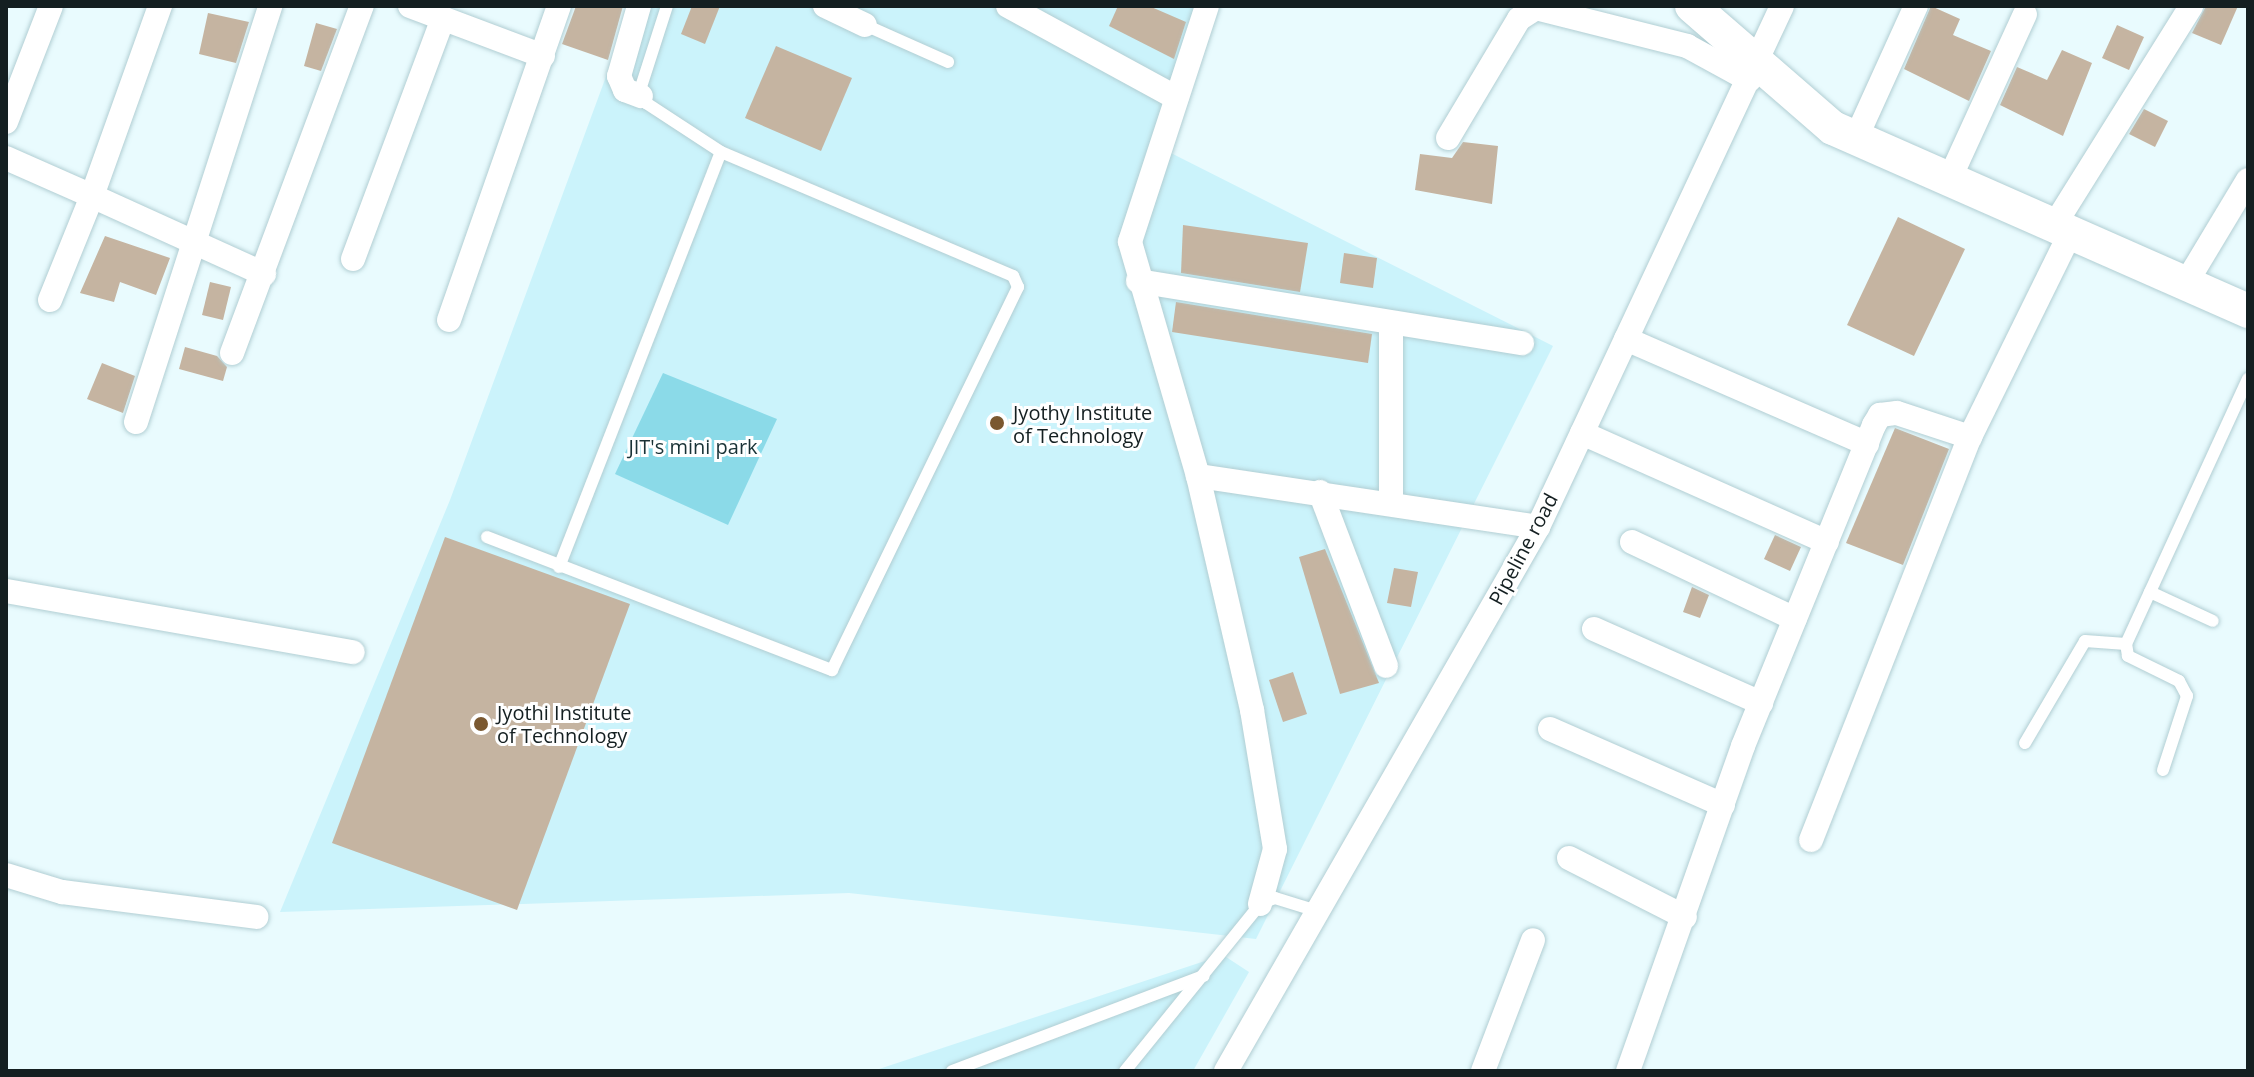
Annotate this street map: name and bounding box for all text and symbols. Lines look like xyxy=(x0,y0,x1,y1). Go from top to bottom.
place label: Jyothy Institute of Technology xyxy=(1013,400,1152,447)
marker: Jyothy Institute of Technology xyxy=(988,414,1006,432)
park label: JIT's mini park xyxy=(628,434,758,458)
street label: Pipeline road xyxy=(1484,489,1562,609)
place label: Jyothi Institute of Technology xyxy=(497,700,631,747)
marker: Jyothi Institute of Technology xyxy=(472,715,490,733)

